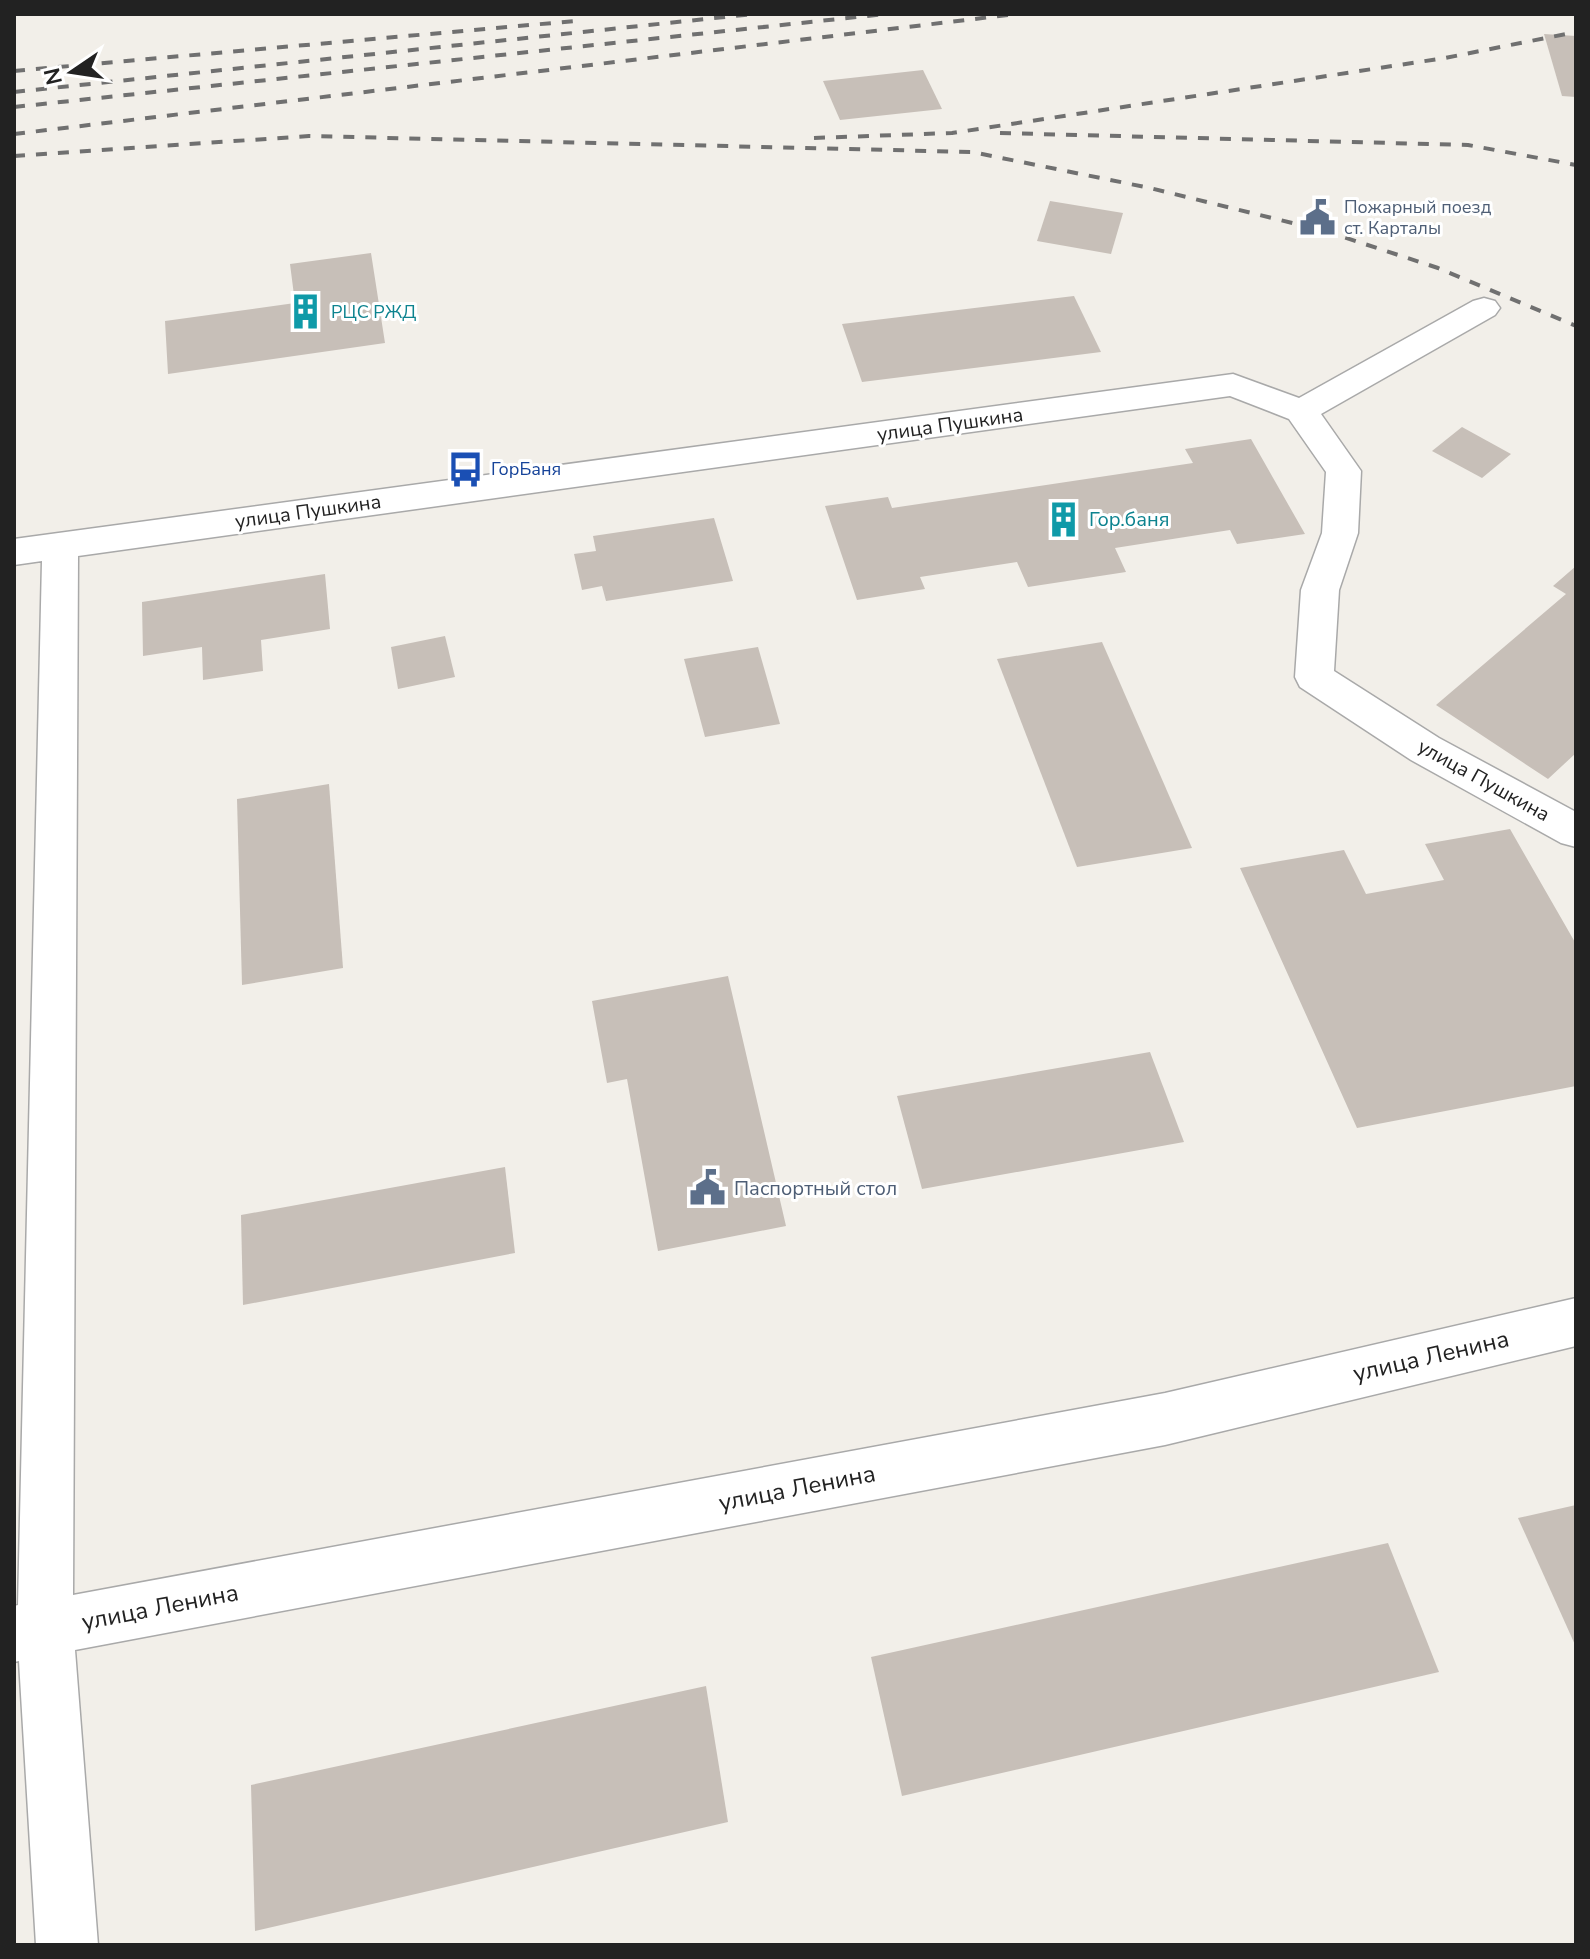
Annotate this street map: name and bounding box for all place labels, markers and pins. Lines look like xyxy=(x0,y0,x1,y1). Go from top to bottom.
place label: Пожарный поезд ст. Карталы xyxy=(1344,195,1492,240)
public building icon: Пожарный поезд ст. Карталы xyxy=(1299,198,1337,236)
building icon: РЦС РЖД xyxy=(286,293,324,331)
place label: РЦС РЖД xyxy=(331,300,416,324)
bus stop icon: ГорБаня xyxy=(446,450,484,488)
place label: ГорБаня xyxy=(491,457,561,481)
building icon: Гор.баня xyxy=(1044,500,1082,538)
place label: Гор.баня xyxy=(1089,506,1169,533)
public building icon: Паспортный стол xyxy=(689,1169,727,1207)
place label: Паспортный стол xyxy=(734,1175,897,1202)

